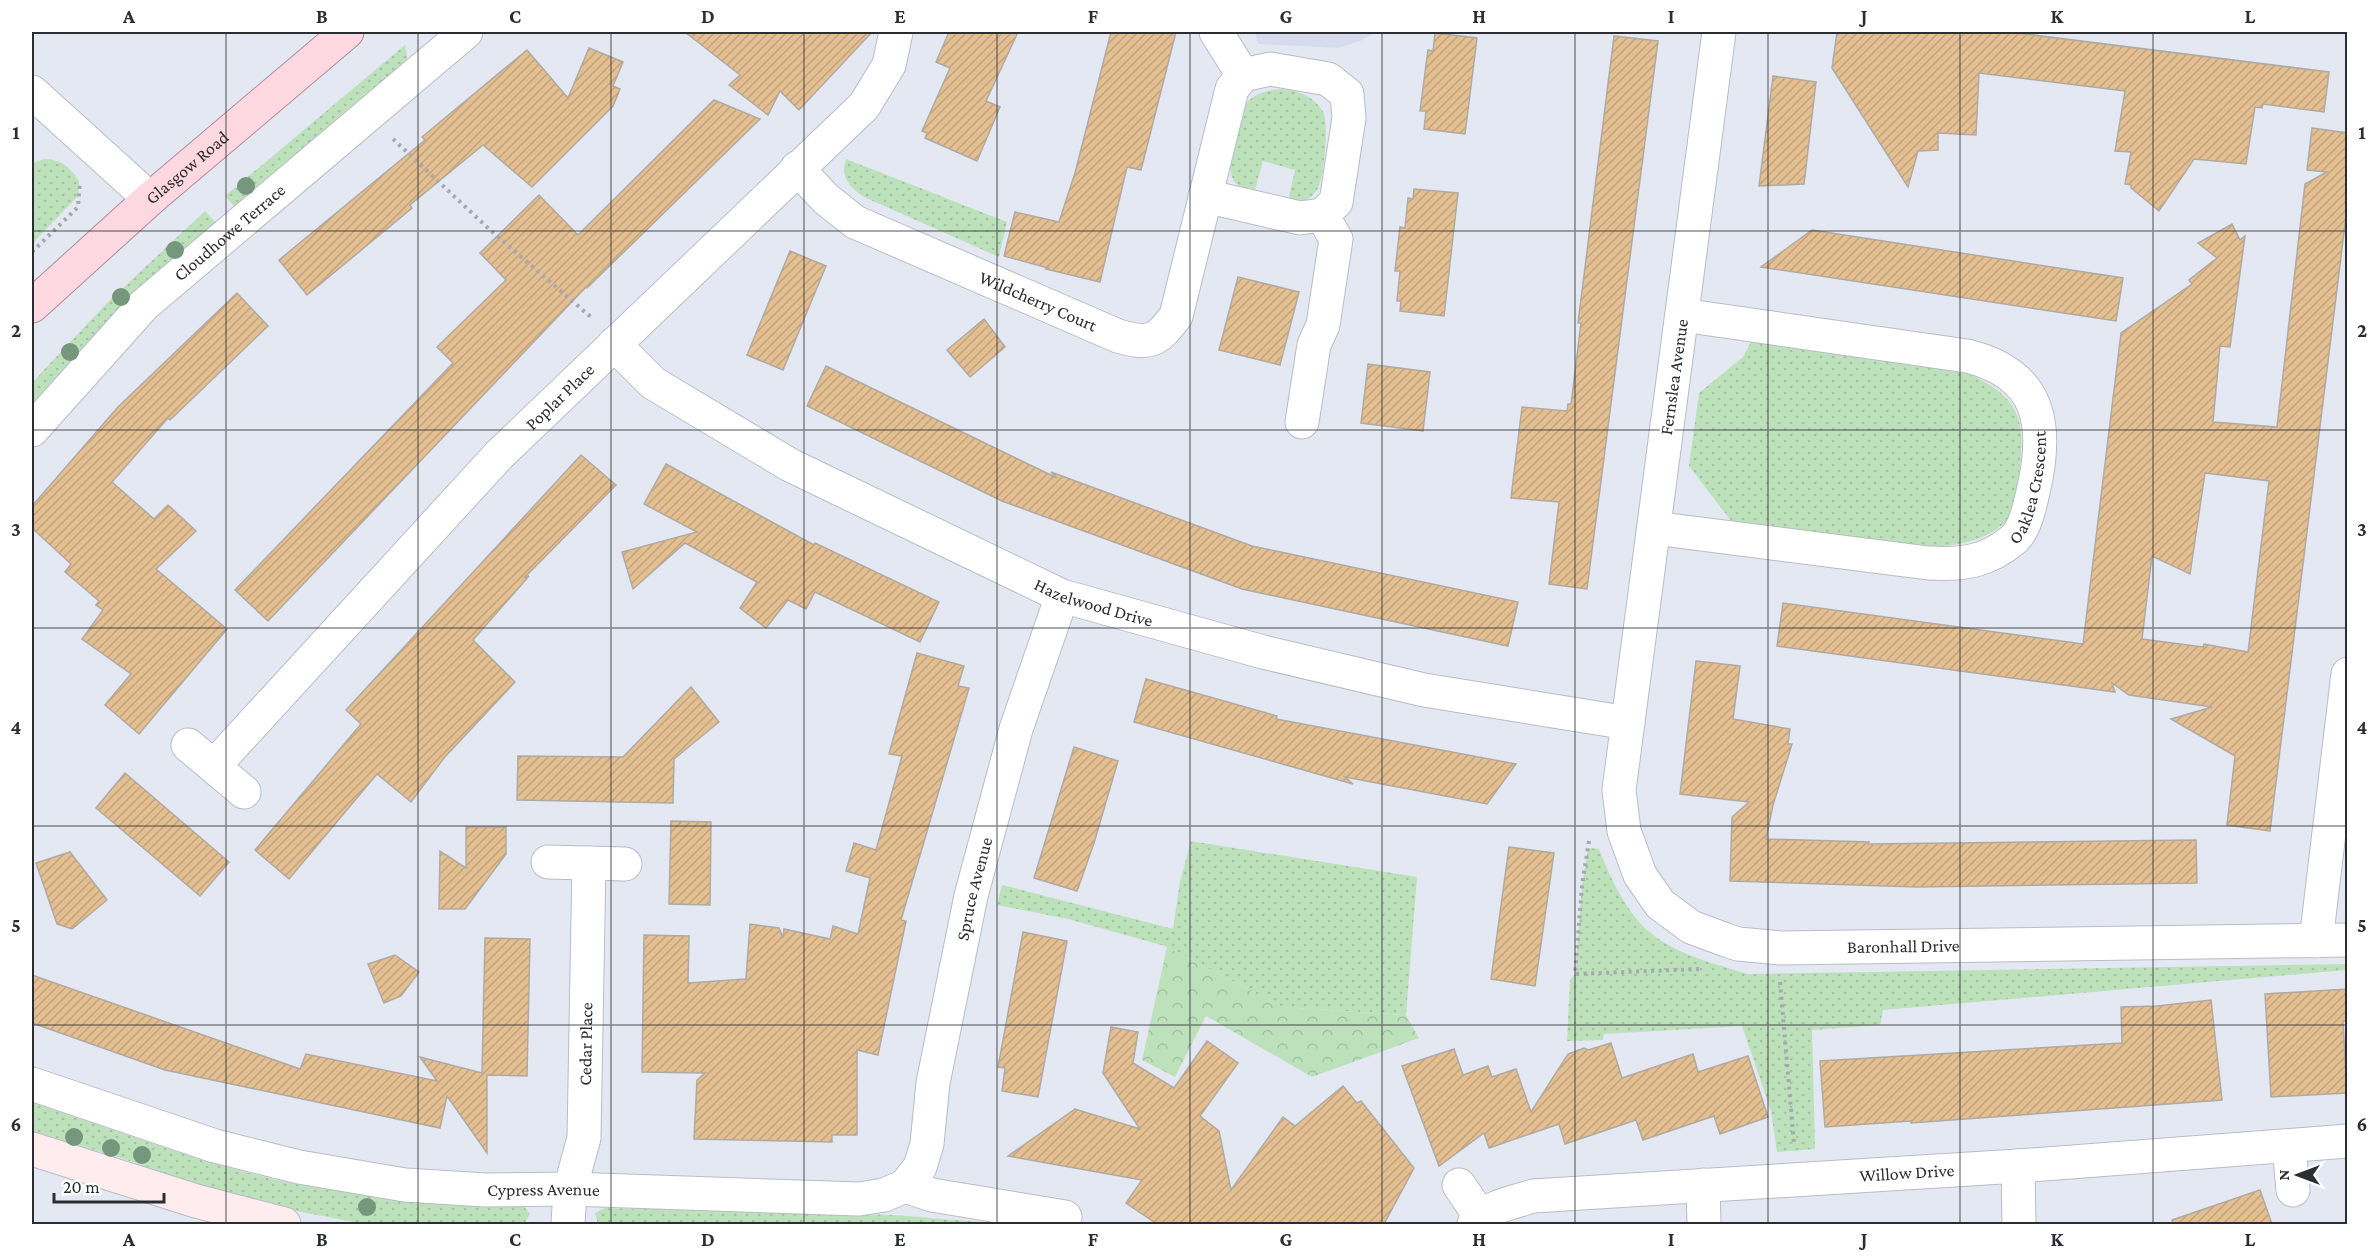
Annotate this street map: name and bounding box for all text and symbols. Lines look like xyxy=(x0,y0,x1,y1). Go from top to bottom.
text: A xyxy=(122,5,136,27)
text: B xyxy=(316,5,328,27)
text: C xyxy=(509,5,521,27)
text: D xyxy=(701,5,715,27)
text: E xyxy=(894,5,906,27)
text: F xyxy=(1088,5,1099,27)
text: G xyxy=(1280,5,1293,27)
text: H xyxy=(1472,5,1486,27)
text: I xyxy=(1668,5,1675,27)
text: J xyxy=(1859,5,1868,27)
text: K xyxy=(2051,5,2065,27)
text: L xyxy=(2245,5,2256,27)
text: 1 xyxy=(12,121,20,143)
text: 1 xyxy=(2358,121,2366,143)
street label: Glasgow Road xyxy=(142,126,233,208)
street label: Cloudhowe Terrace xyxy=(170,180,289,285)
street label: Wildcherry Court xyxy=(976,267,1101,336)
street label: Fernslea Avenue xyxy=(1656,318,1692,436)
text: 2 xyxy=(11,319,21,341)
text: 2 xyxy=(2357,319,2367,341)
street label: Poplar Place xyxy=(521,359,598,434)
street label: Oaklea Crescent xyxy=(2004,430,2050,548)
text: 3 xyxy=(11,518,21,540)
text: 3 xyxy=(2357,518,2367,540)
street label: Hazelwood Drive xyxy=(1031,574,1155,631)
text: 4 xyxy=(11,716,22,738)
text: 4 xyxy=(2357,716,2368,738)
street label: Spruce Avenue xyxy=(952,835,996,942)
text: 5 xyxy=(11,914,21,936)
text: 5 xyxy=(2357,914,2367,936)
street label: Baronhall Drive xyxy=(1847,935,1960,957)
street label: Cedar Place xyxy=(575,1002,596,1086)
text: 6 xyxy=(11,1113,21,1135)
text: 6 xyxy=(2357,1113,2367,1135)
north arrow xyxy=(2268,1145,2328,1205)
street label: Willow Drive xyxy=(1859,1160,1955,1186)
scale bar xyxy=(54,1166,164,1204)
text: N xyxy=(2275,1169,2292,1180)
text: 20 m xyxy=(63,1177,100,1197)
street label: Cypress Avenue xyxy=(487,1179,600,1200)
text: A xyxy=(122,1228,136,1250)
text: B xyxy=(316,1228,328,1250)
text: C xyxy=(509,1228,521,1250)
text: D xyxy=(701,1228,715,1250)
text: E xyxy=(894,1228,906,1250)
text: F xyxy=(1088,1228,1099,1250)
text: G xyxy=(1280,1228,1293,1250)
text: H xyxy=(1472,1228,1486,1250)
text: I xyxy=(1668,1228,1675,1250)
text: J xyxy=(1859,1228,1868,1250)
text: K xyxy=(2051,1228,2065,1250)
text: L xyxy=(2245,1228,2256,1250)

